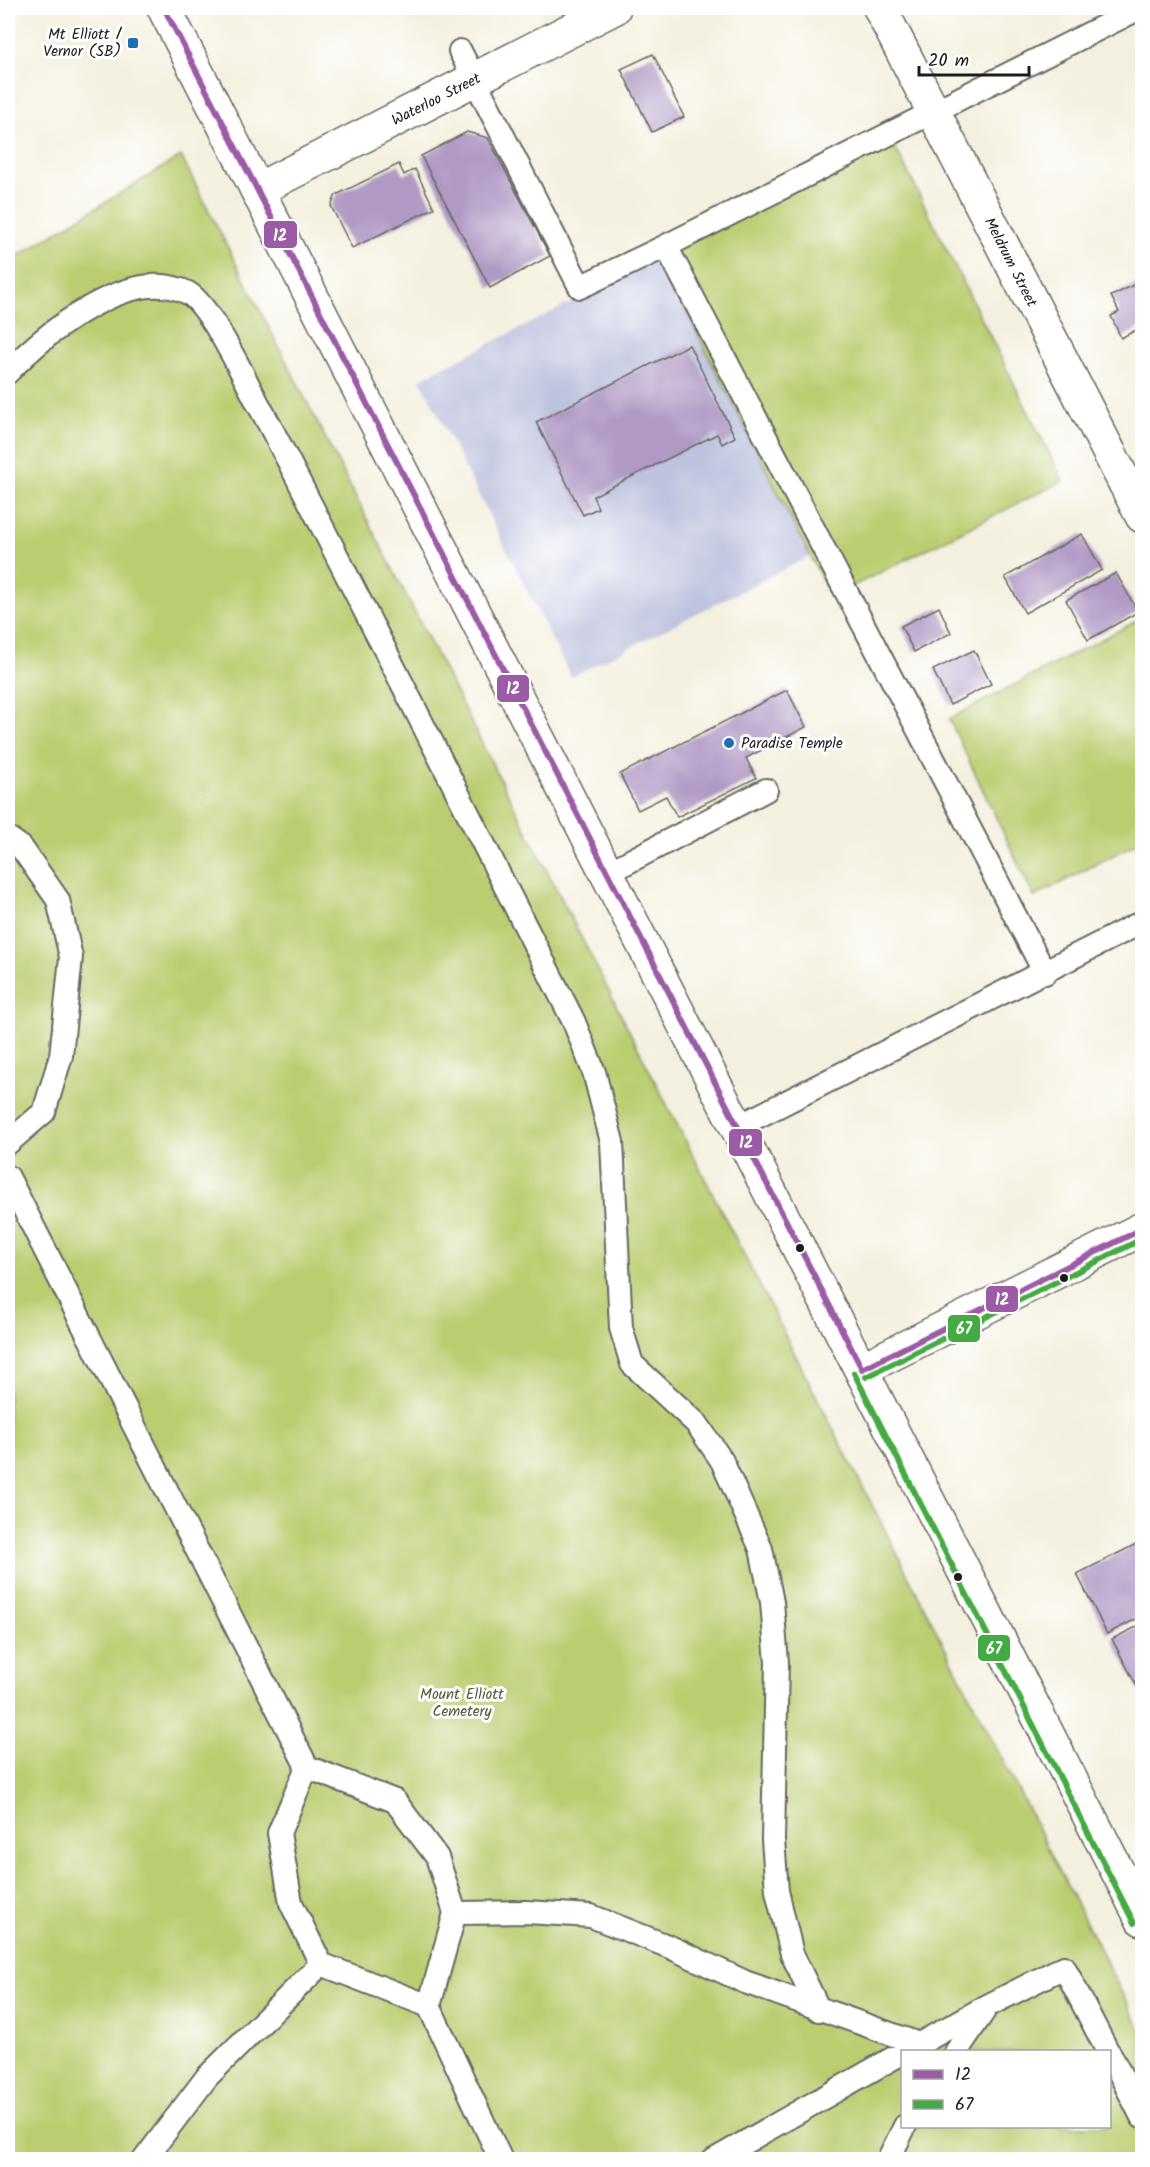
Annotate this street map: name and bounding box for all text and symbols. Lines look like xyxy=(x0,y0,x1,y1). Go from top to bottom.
place label: Mt Elliott / Vernor (SB) xyxy=(43,23,123,64)
marker: Mt Elliott / Vernor (SB) xyxy=(126,36,140,50)
scale bar xyxy=(919,39,1028,77)
text: 20 m xyxy=(928,47,969,76)
street label: Waterloo Street xyxy=(388,67,486,133)
street label: Meldrum Street xyxy=(977,213,1043,312)
line badge: 12 xyxy=(263,220,298,249)
text: 12 xyxy=(273,224,287,249)
line badge: 12 xyxy=(496,674,530,703)
text: 12 xyxy=(506,677,520,702)
place label: Paradise Temple xyxy=(741,732,843,756)
marker: Paradise Temple xyxy=(722,736,736,750)
line badge: 12 xyxy=(728,1128,763,1157)
text: 12 xyxy=(739,1131,753,1156)
unlabelled marker xyxy=(794,1242,806,1254)
unlabelled marker xyxy=(1058,1272,1070,1284)
line badge: 12 xyxy=(985,1285,1019,1313)
text: 12 xyxy=(995,1288,1009,1313)
line badge: 67 xyxy=(947,1314,981,1343)
text: 67 xyxy=(956,1317,973,1342)
unlabelled marker xyxy=(952,1571,964,1583)
line badge: 67 xyxy=(977,1634,1011,1662)
text: 67 xyxy=(986,1637,1003,1662)
park label: Mount Elliott Cemetery xyxy=(420,1683,504,1724)
legend xyxy=(901,2050,1111,2128)
text: 12 xyxy=(955,2061,971,2090)
text: 67 xyxy=(955,2091,974,2120)

